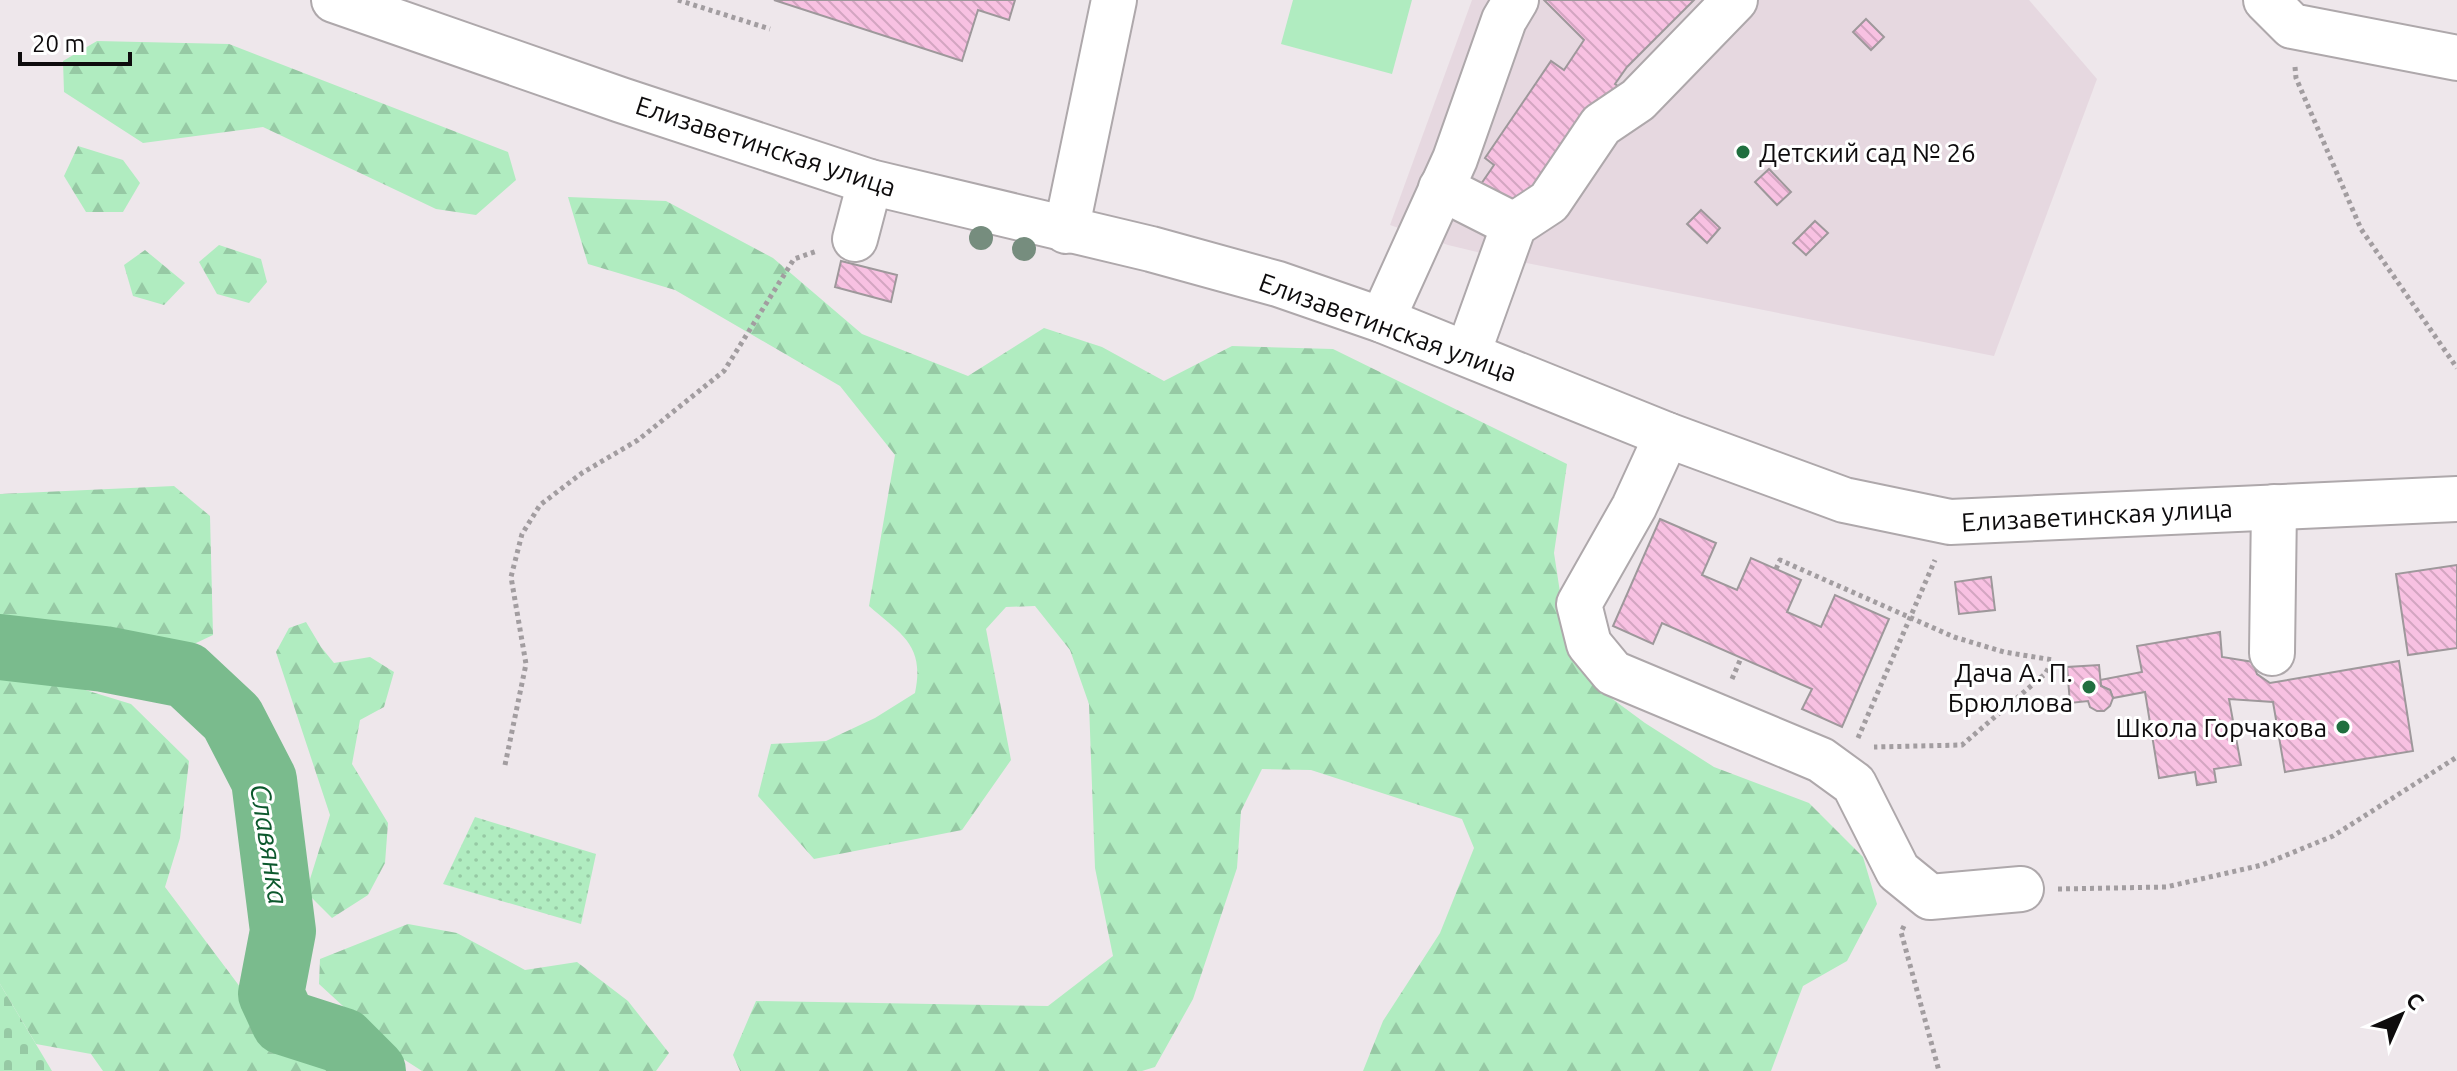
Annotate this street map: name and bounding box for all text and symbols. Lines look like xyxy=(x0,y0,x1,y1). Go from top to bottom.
scale bar xyxy=(20,16,130,66)
text: 20 m xyxy=(32,30,85,57)
street label: Елизаветинская улица xyxy=(632,90,900,202)
place label: Детский сад № 26 xyxy=(1759,138,1976,167)
marker: Детский сад № 26 xyxy=(1734,143,1752,161)
street label: Елизаветинская улица xyxy=(1255,267,1521,387)
street label: Елизаветинская улица xyxy=(1961,493,2233,537)
place label: Дача А. П. Брюллова xyxy=(1948,658,2073,717)
marker: Дача А. П. Брюллова xyxy=(2080,678,2098,696)
place label: Школа Горчакова xyxy=(2116,713,2327,742)
marker: Школа Горчакова xyxy=(2334,718,2352,736)
water label: Славянка xyxy=(245,781,295,907)
north arrow xyxy=(2361,975,2441,1055)
text: С xyxy=(2402,987,2429,1014)

